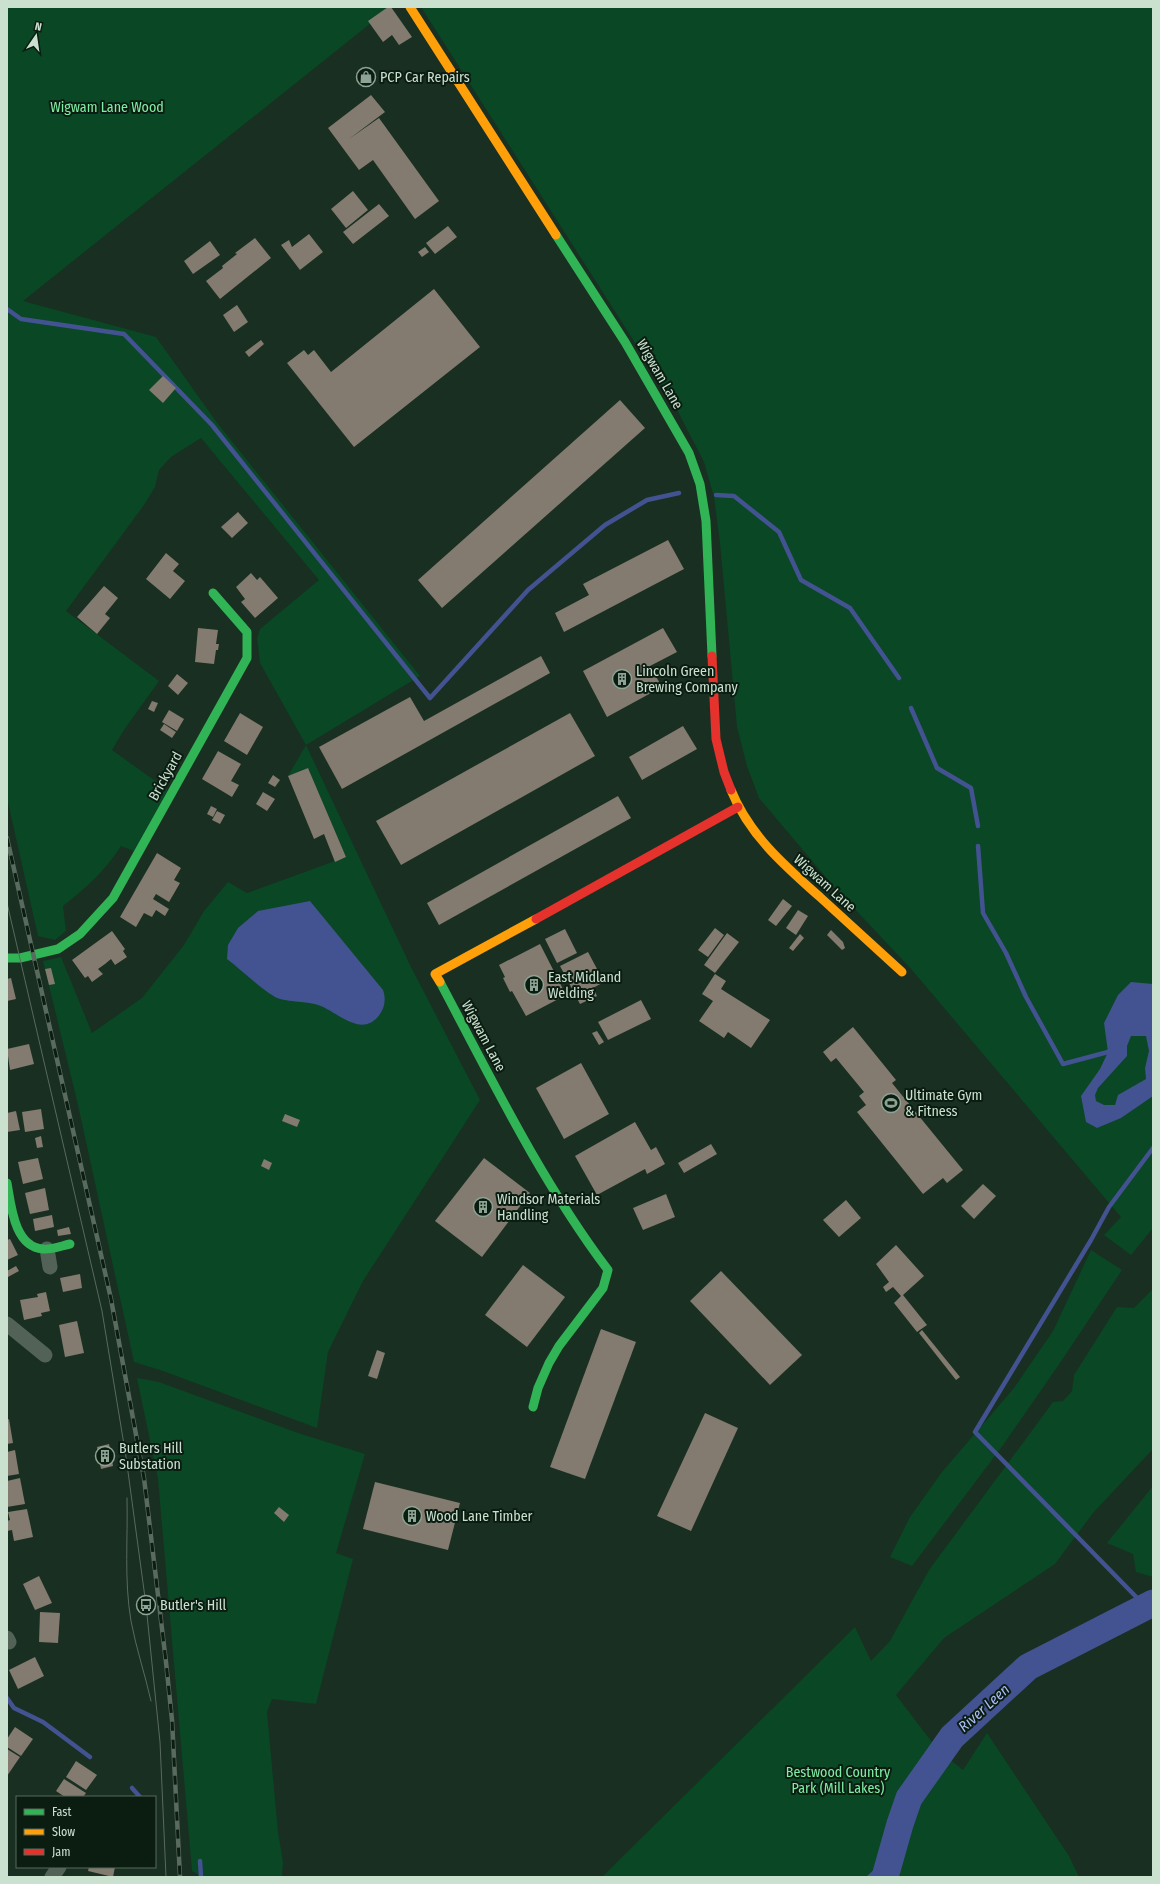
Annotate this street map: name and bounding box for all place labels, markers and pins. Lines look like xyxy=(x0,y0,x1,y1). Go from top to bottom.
shop icon: PCP Car Repairs xyxy=(355,66,377,88)
place label: PCP Car Repairs xyxy=(380,69,470,86)
place label: Lincoln Green Brewing Company xyxy=(636,663,738,696)
building icon: Lincoln Green Brewing Company xyxy=(611,668,633,690)
place label: East Midland Welding xyxy=(548,969,621,1002)
building icon: East Midland Welding xyxy=(523,974,545,996)
place label: Ultimate Gym & Fitness xyxy=(905,1087,982,1120)
sports icon: Ultimate Gym & Fitness xyxy=(880,1092,902,1114)
place label: Windsor Materials Handling xyxy=(497,1191,600,1224)
building icon: Windsor Materials Handling xyxy=(472,1196,494,1218)
place label: Butlers Hill Substation xyxy=(119,1440,183,1473)
building icon: Butlers Hill Substation xyxy=(94,1445,116,1467)
building icon: Wood Lane Timber xyxy=(401,1505,423,1527)
place label: Wood Lane Timber xyxy=(426,1508,533,1525)
bus stop icon: Butler's Hill xyxy=(135,1594,157,1616)
place label: Butler's Hill xyxy=(160,1597,227,1614)

